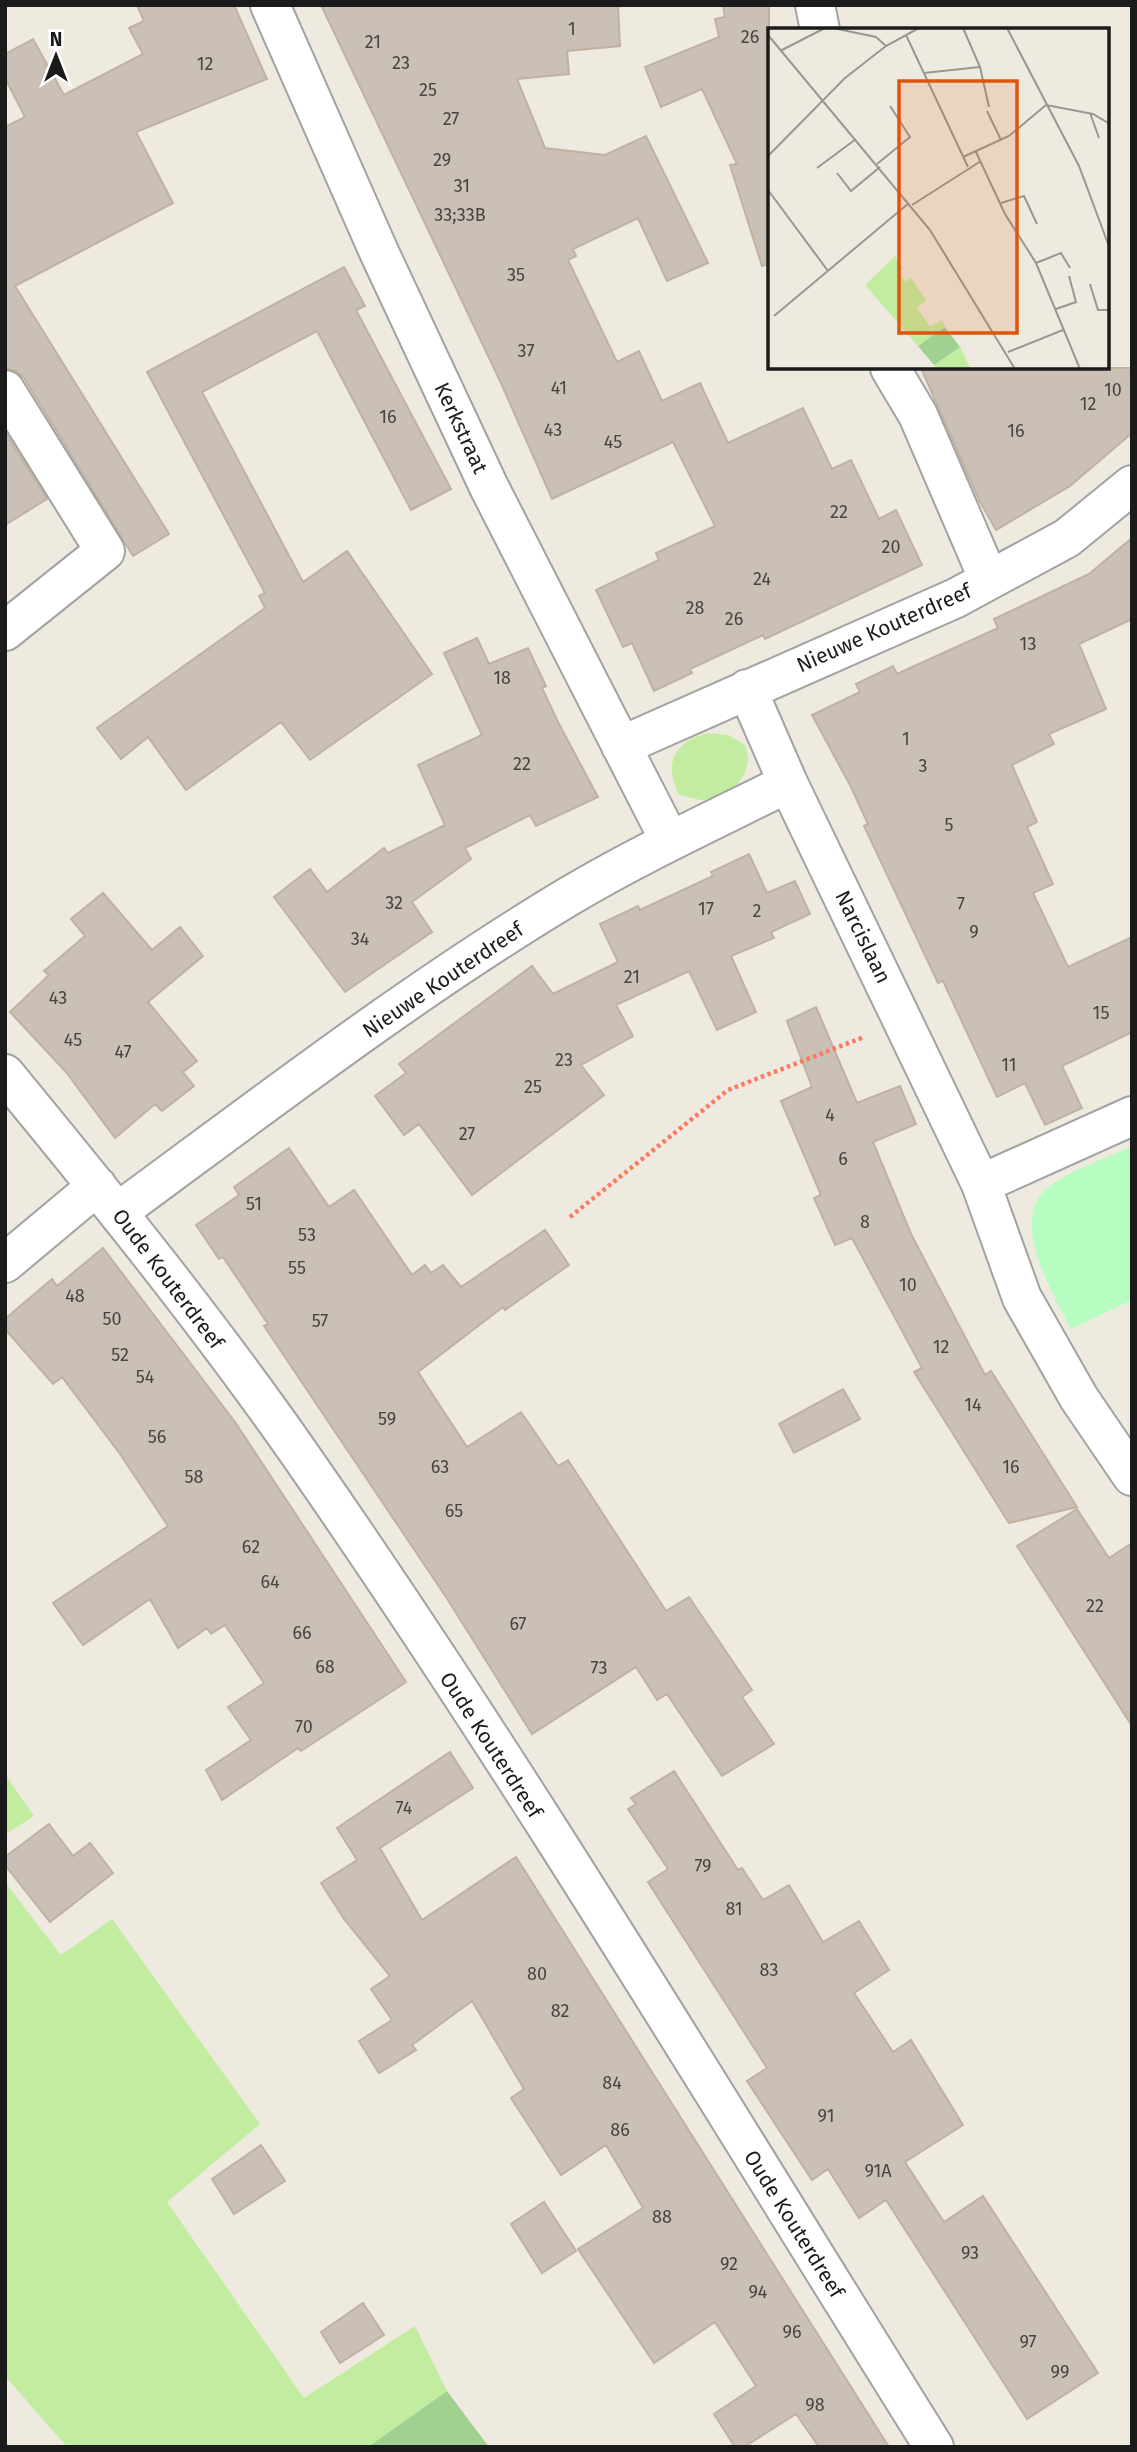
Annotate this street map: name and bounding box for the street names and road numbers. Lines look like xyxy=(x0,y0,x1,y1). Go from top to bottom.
street label: Kerkstraat xyxy=(429,378,494,478)
street label: Nieuwe Kouterdreef xyxy=(793,577,977,678)
street label: Narcislaan xyxy=(829,886,897,988)
street label: Nieuwe Kouterdreef xyxy=(358,915,530,1044)
street label: Oude Kouterdreef xyxy=(107,1204,230,1356)
street label: Oude Kouterdreef xyxy=(434,1667,549,1825)
street label: Oude Kouterdreef xyxy=(738,2145,851,2304)

